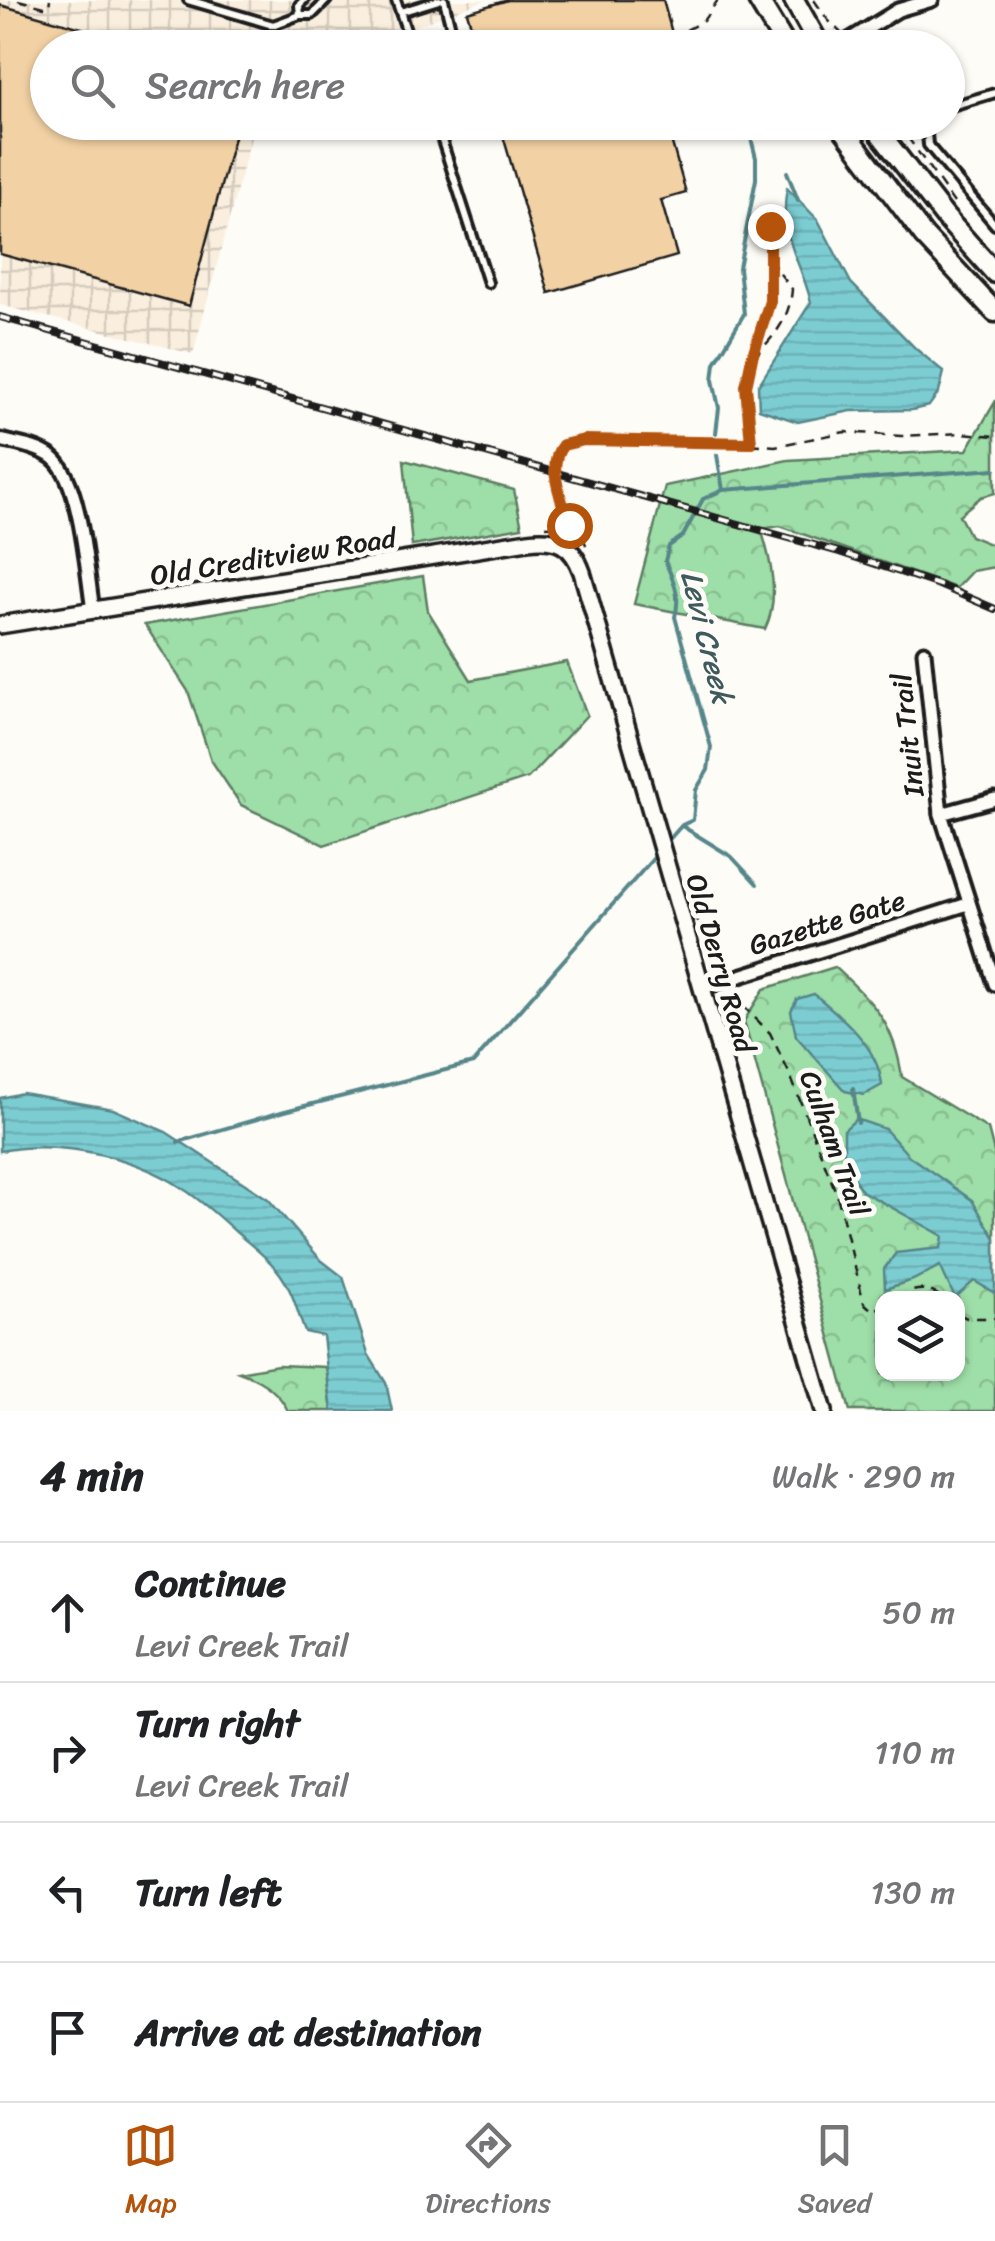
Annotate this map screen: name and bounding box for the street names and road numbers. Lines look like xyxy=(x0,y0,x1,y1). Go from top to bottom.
street label: Old Creditview Road xyxy=(147,513,402,600)
street label: Inuit Trail xyxy=(877,670,938,800)
street label: Old Derry Road xyxy=(672,868,770,1061)
street label: Gazette Gate xyxy=(743,875,911,969)
street label: Culham Trail xyxy=(785,1063,884,1224)

